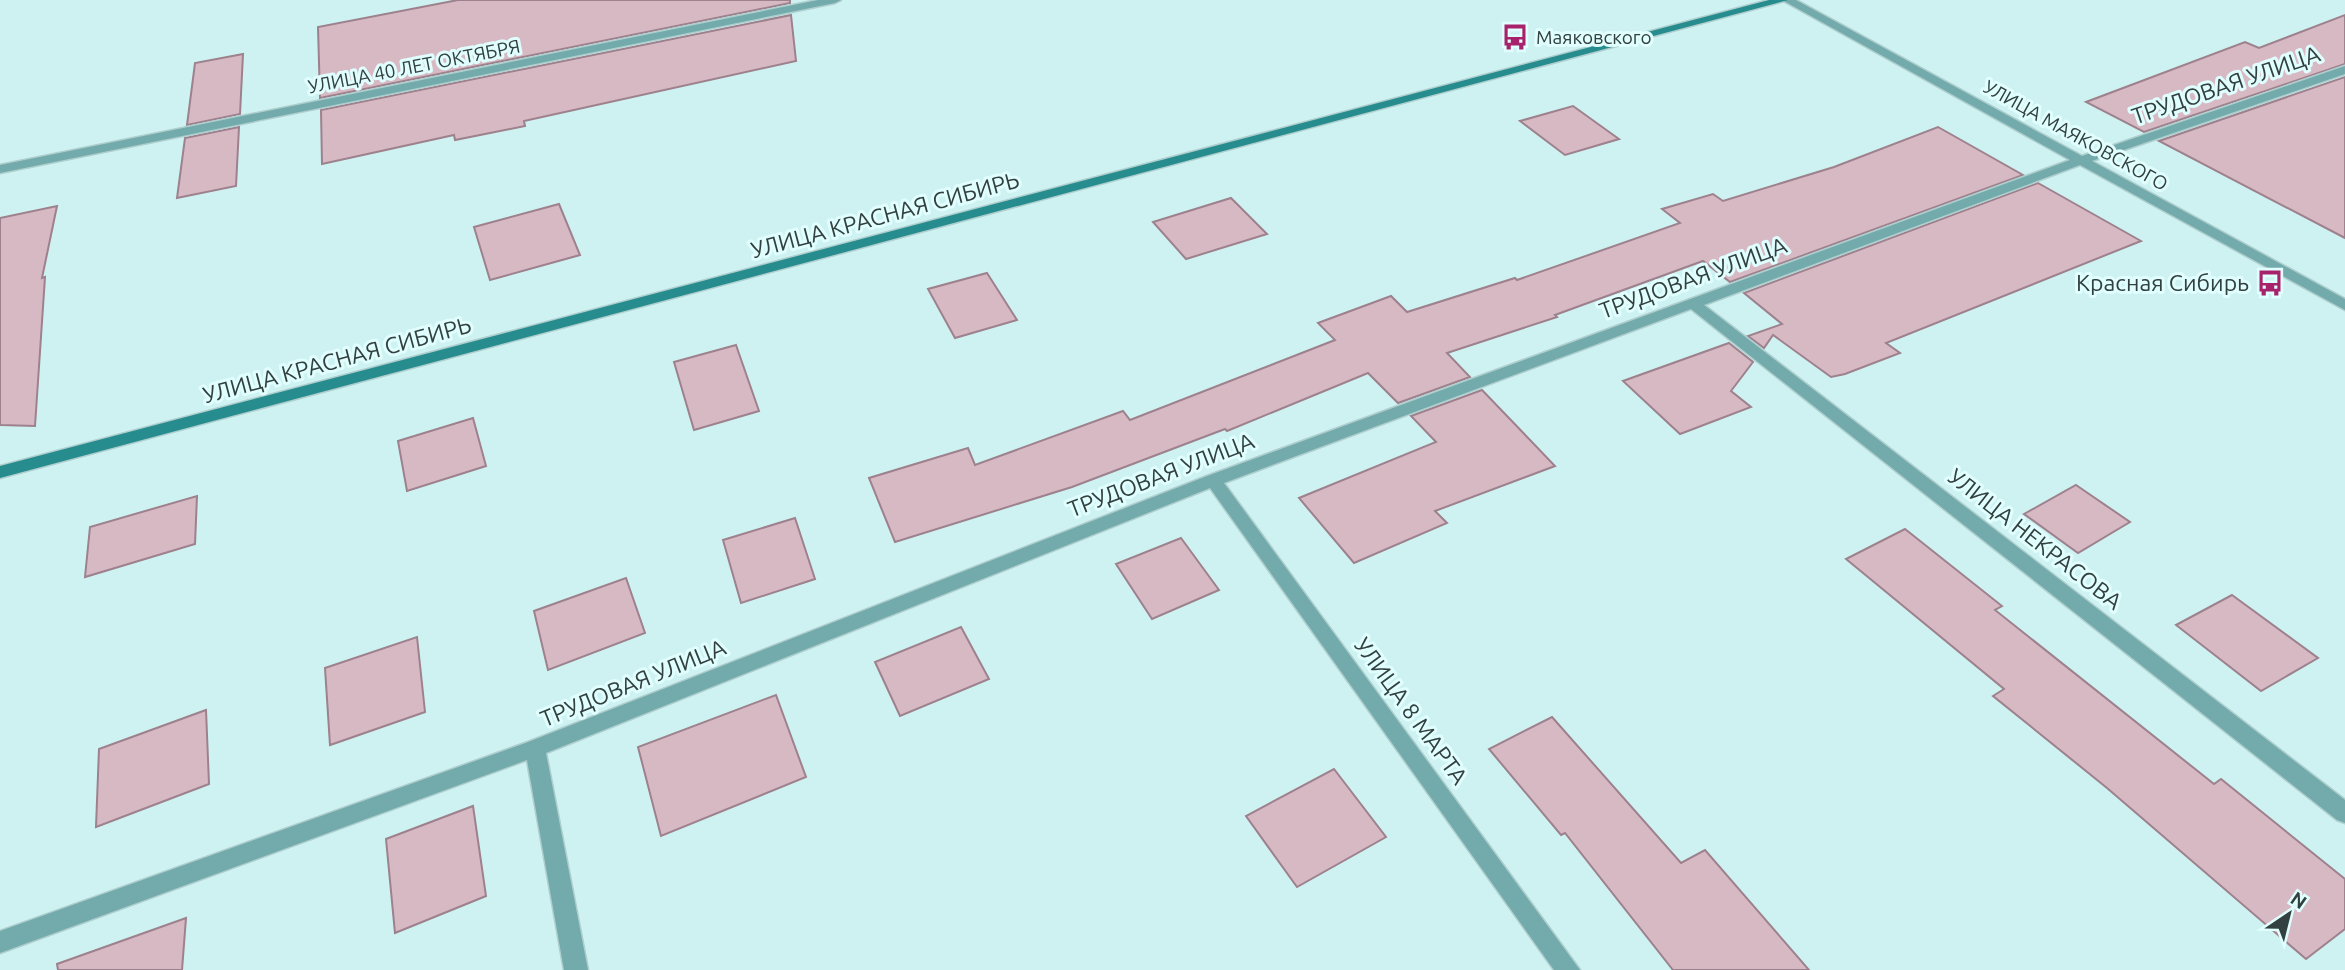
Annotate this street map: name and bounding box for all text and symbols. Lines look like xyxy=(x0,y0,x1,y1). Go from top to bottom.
bus stop icon: Маяковского xyxy=(1500,22,1530,52)
place label: Маяковского xyxy=(1536,26,1652,48)
street label: УЛИЦА 40 ЛЕТ ОКТЯБРЯ xyxy=(306,35,522,97)
street label: ТРУДОВАЯ УЛИЦА xyxy=(2128,41,2323,128)
street label: УЛИЦА МАЯКОВСКОГО xyxy=(1980,75,2172,195)
street label: УЛИЦА КРАСНАЯ СИБИРЬ xyxy=(748,167,1022,262)
street label: ТРУДОВАЯ УЛИЦА xyxy=(1596,232,1790,323)
bus stop icon: Красная Сибирь xyxy=(2255,268,2285,298)
place label: Красная Сибирь xyxy=(2076,270,2249,295)
street label: УЛИЦА КРАСНАЯ СИБИРЬ xyxy=(200,312,474,407)
street label: ТРУДОВАЯ УЛИЦА xyxy=(1064,427,1258,522)
street label: УЛИЦА НЕКРАСОВА xyxy=(1944,463,2127,614)
street label: УЛИЦА 8 МАРТА xyxy=(1350,633,1473,789)
street label: ТРУДОВАЯ УЛИЦА xyxy=(537,634,729,731)
north arrow xyxy=(2254,879,2324,949)
text: N xyxy=(2287,887,2311,913)

